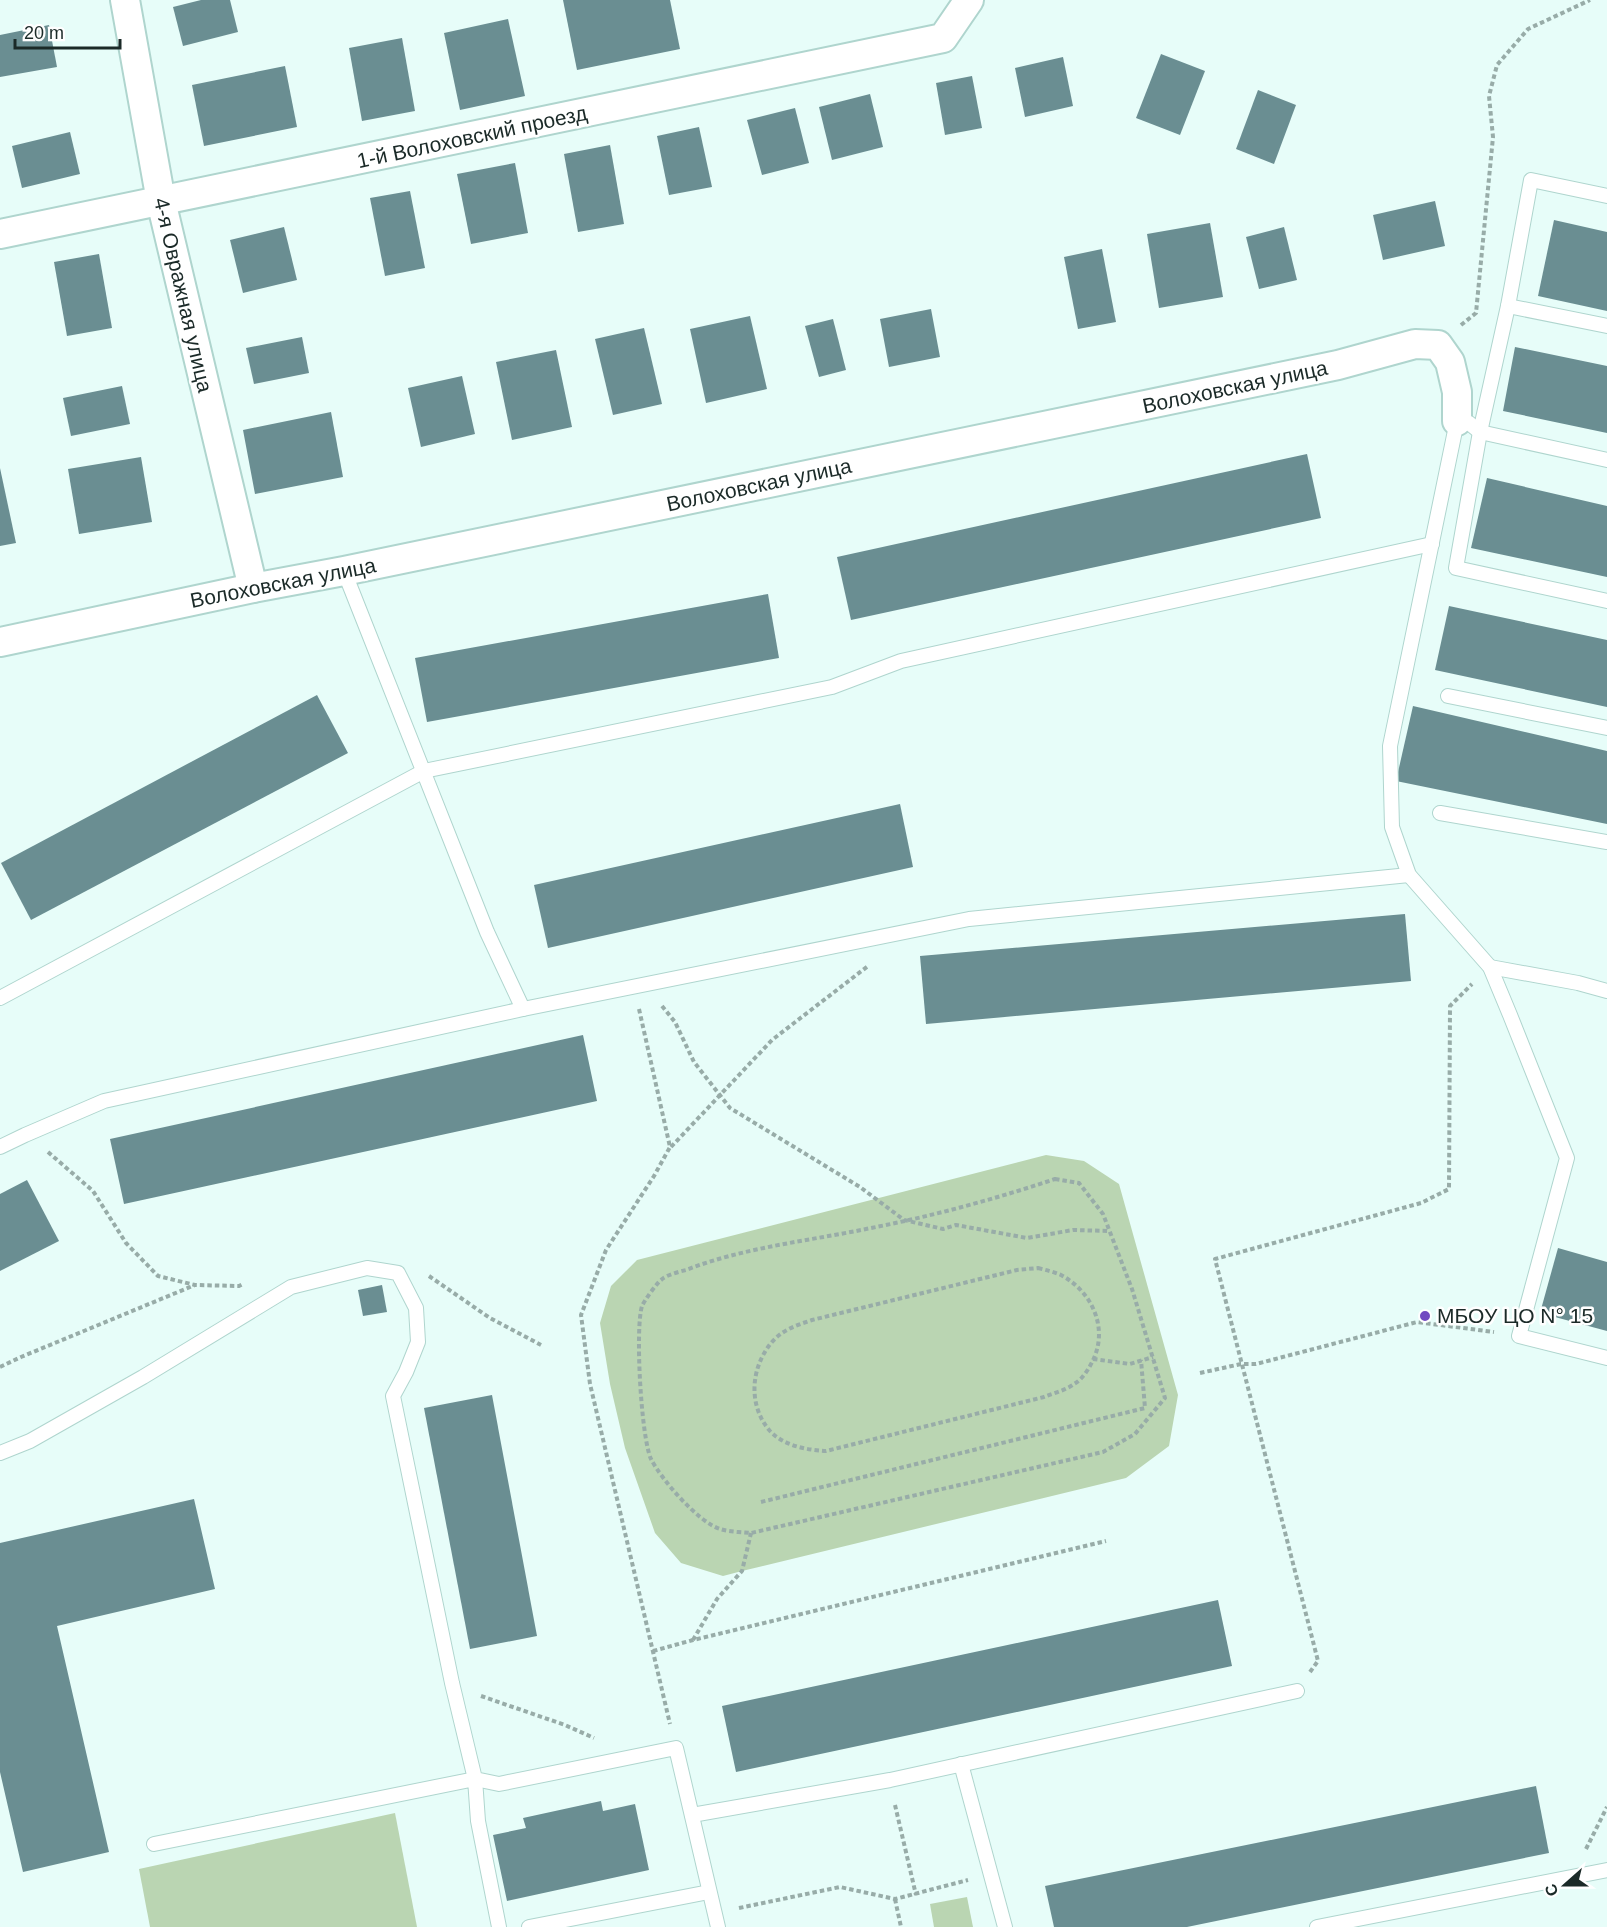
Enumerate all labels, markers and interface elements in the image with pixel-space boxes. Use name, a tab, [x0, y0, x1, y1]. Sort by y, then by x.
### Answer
scale bar	[15, 12, 120, 50]
text: 20 m	[24, 23, 64, 43]
street label: 1-й Волоховский проезд	[355, 101, 589, 172]
street label: 4-я Овражная улица	[150, 195, 217, 395]
street label: Волоховская улица	[1140, 356, 1330, 417]
street label: Волоховская улица	[664, 454, 854, 515]
street label: Волоховская улица	[188, 553, 378, 612]
place label: МБОУ ЦО N° 15	[1437, 1304, 1593, 1327]
marker: МБОУ ЦО N° 15	[1418, 1309, 1432, 1323]
north arrow	[1535, 1855, 1595, 1915]
text: С	[1541, 1881, 1561, 1899]

